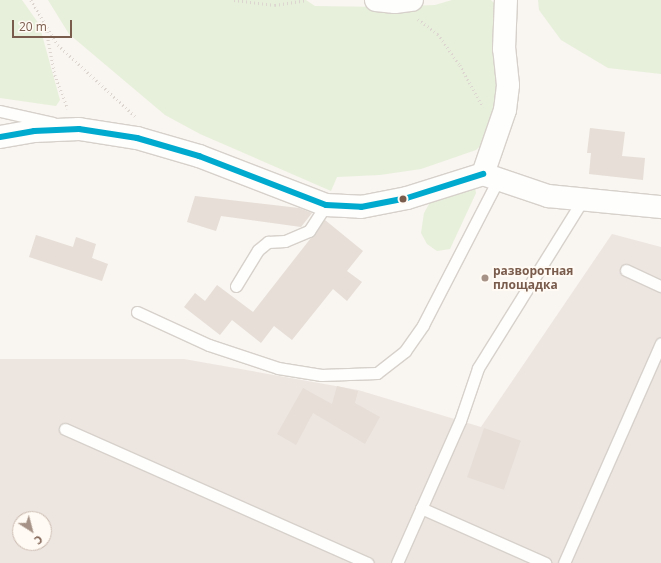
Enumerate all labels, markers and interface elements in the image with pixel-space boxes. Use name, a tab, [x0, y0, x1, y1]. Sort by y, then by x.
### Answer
scale bar	[14, 12, 74, 38]
text: 20 m	[19, 18, 47, 35]
unlabelled marker	[398, 194, 408, 204]
place label: разворотная площадка	[493, 264, 573, 292]
marker: разворотная площадка	[480, 273, 490, 283]
north arrow	[12, 511, 52, 551]
text: С	[32, 532, 46, 548]

